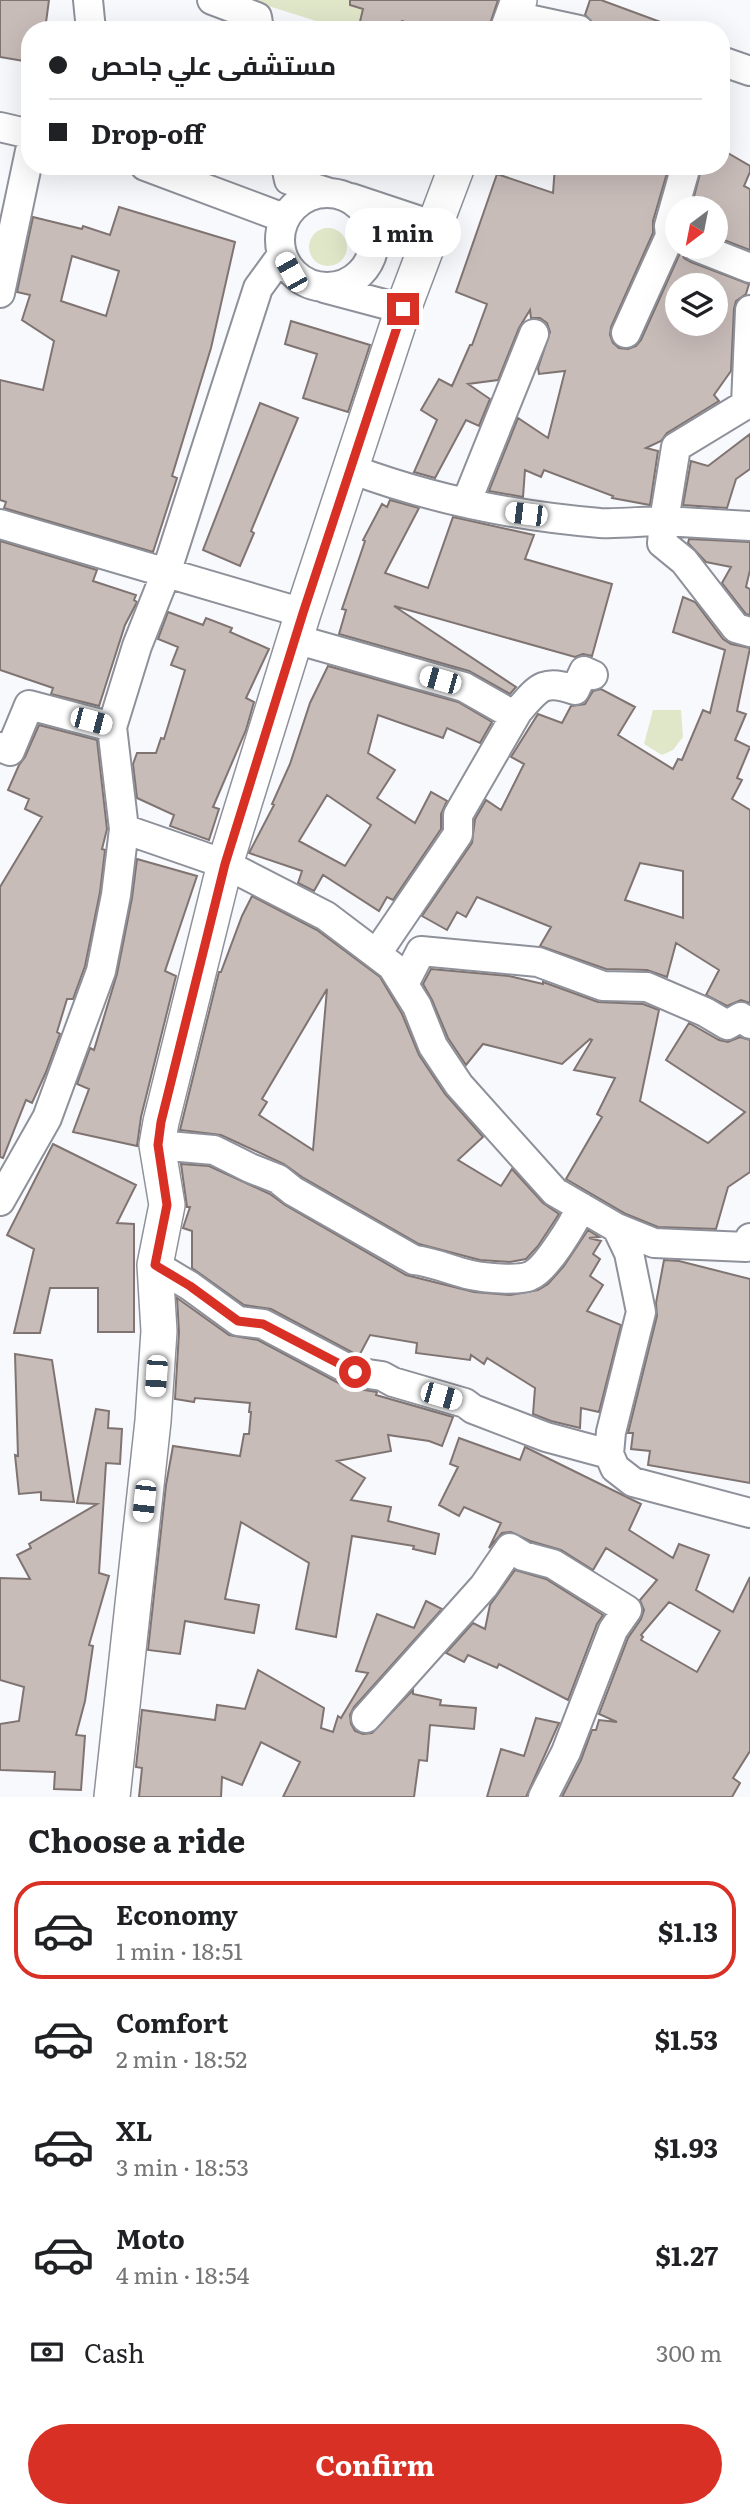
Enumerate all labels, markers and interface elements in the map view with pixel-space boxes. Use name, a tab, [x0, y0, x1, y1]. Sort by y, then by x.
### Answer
text: مستشفى علي جاحص	[91, 44, 336, 83]
text: Drop-off	[91, 113, 204, 152]
north arrow	[665, 196, 728, 259]
map controls	[665, 196, 728, 336]
callout: 1 min	[345, 208, 461, 256]
text: 1 min	[372, 215, 434, 249]
car	[272, 249, 311, 295]
button: layers	[665, 273, 728, 336]
route end	[387, 293, 419, 325]
car	[504, 501, 549, 527]
car	[417, 664, 464, 696]
car	[68, 705, 115, 737]
car	[145, 1354, 168, 1398]
route start	[339, 1356, 371, 1388]
car	[418, 1380, 465, 1412]
car	[132, 1479, 157, 1523]
text: Choose a ride	[28, 1815, 245, 1863]
text: Economy	[116, 1894, 238, 1933]
icon: car	[32, 1899, 95, 1962]
text: $1.13	[658, 1911, 718, 1950]
text: 1 min · 18:51	[116, 1933, 243, 1967]
text: Comfort	[116, 2002, 228, 2041]
icon: car	[32, 2007, 95, 2070]
text: $1.53	[655, 2019, 718, 2058]
text: 2 min · 18:52	[116, 2041, 247, 2075]
text: XL	[116, 2110, 153, 2149]
icon: car	[32, 2115, 95, 2178]
text: $1.93	[654, 2127, 718, 2166]
text: 3 min · 18:53	[116, 2149, 249, 2183]
text: Moto	[116, 2218, 185, 2257]
icon: car	[32, 2223, 95, 2286]
text: $1.27	[655, 2235, 718, 2274]
text: 4 min · 18:54	[116, 2257, 249, 2291]
text: Cash	[84, 2332, 145, 2371]
icon: cash	[28, 2333, 66, 2371]
text: 300 m	[656, 2335, 722, 2369]
button: Confirm	[28, 2424, 722, 2504]

